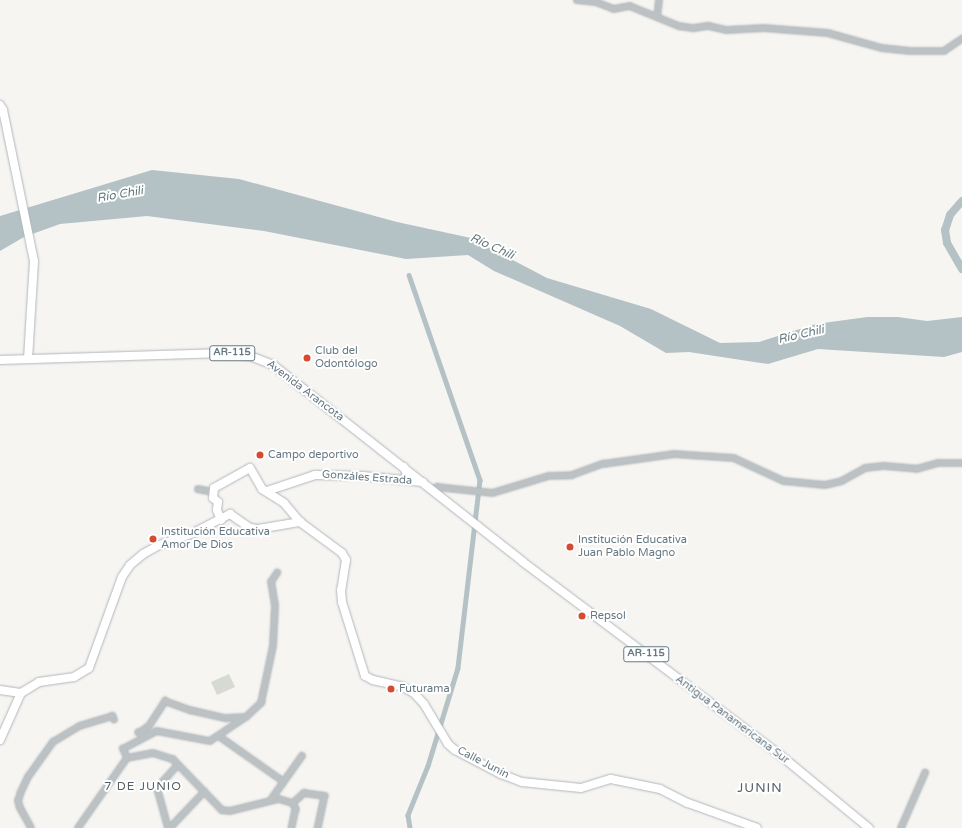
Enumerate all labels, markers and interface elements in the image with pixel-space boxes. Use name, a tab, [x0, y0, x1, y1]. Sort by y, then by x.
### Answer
water label: Río Chili	[96, 184, 144, 206]
water label: Río Chili	[468, 231, 516, 263]
water label: Río Chili	[777, 323, 825, 347]
road number: AR-115	[209, 345, 255, 361]
place label: Club del Odontólogo	[315, 345, 378, 371]
marker: Club del Odontólogo	[302, 353, 312, 363]
street label: Avenida Arancota	[264, 358, 346, 424]
place label: Campo deportivo	[268, 448, 359, 462]
marker: Campo deportivo	[255, 450, 265, 460]
street label: Gonzáles Estrada	[321, 468, 413, 488]
place label: Institución Educativa Amor De Dios	[161, 526, 270, 552]
marker: Institución Educativa Amor De Dios	[148, 534, 158, 544]
place label: Institución Educativa Juan Pablo Magno	[578, 534, 687, 560]
marker: Institución Educativa Juan Pablo Magno	[565, 542, 575, 552]
place label: Repsol	[590, 609, 626, 623]
marker: Repsol	[577, 611, 587, 621]
road number: AR-115	[623, 646, 669, 662]
street label: Antigua Panamericana Sur	[672, 673, 792, 767]
place label: Futurama	[399, 682, 450, 696]
marker: Futurama	[386, 684, 396, 694]
street label: Calle Junín	[455, 744, 511, 782]
district label: 7 DE JUNIO	[104, 780, 182, 794]
district label: JUNIN	[737, 780, 783, 796]

